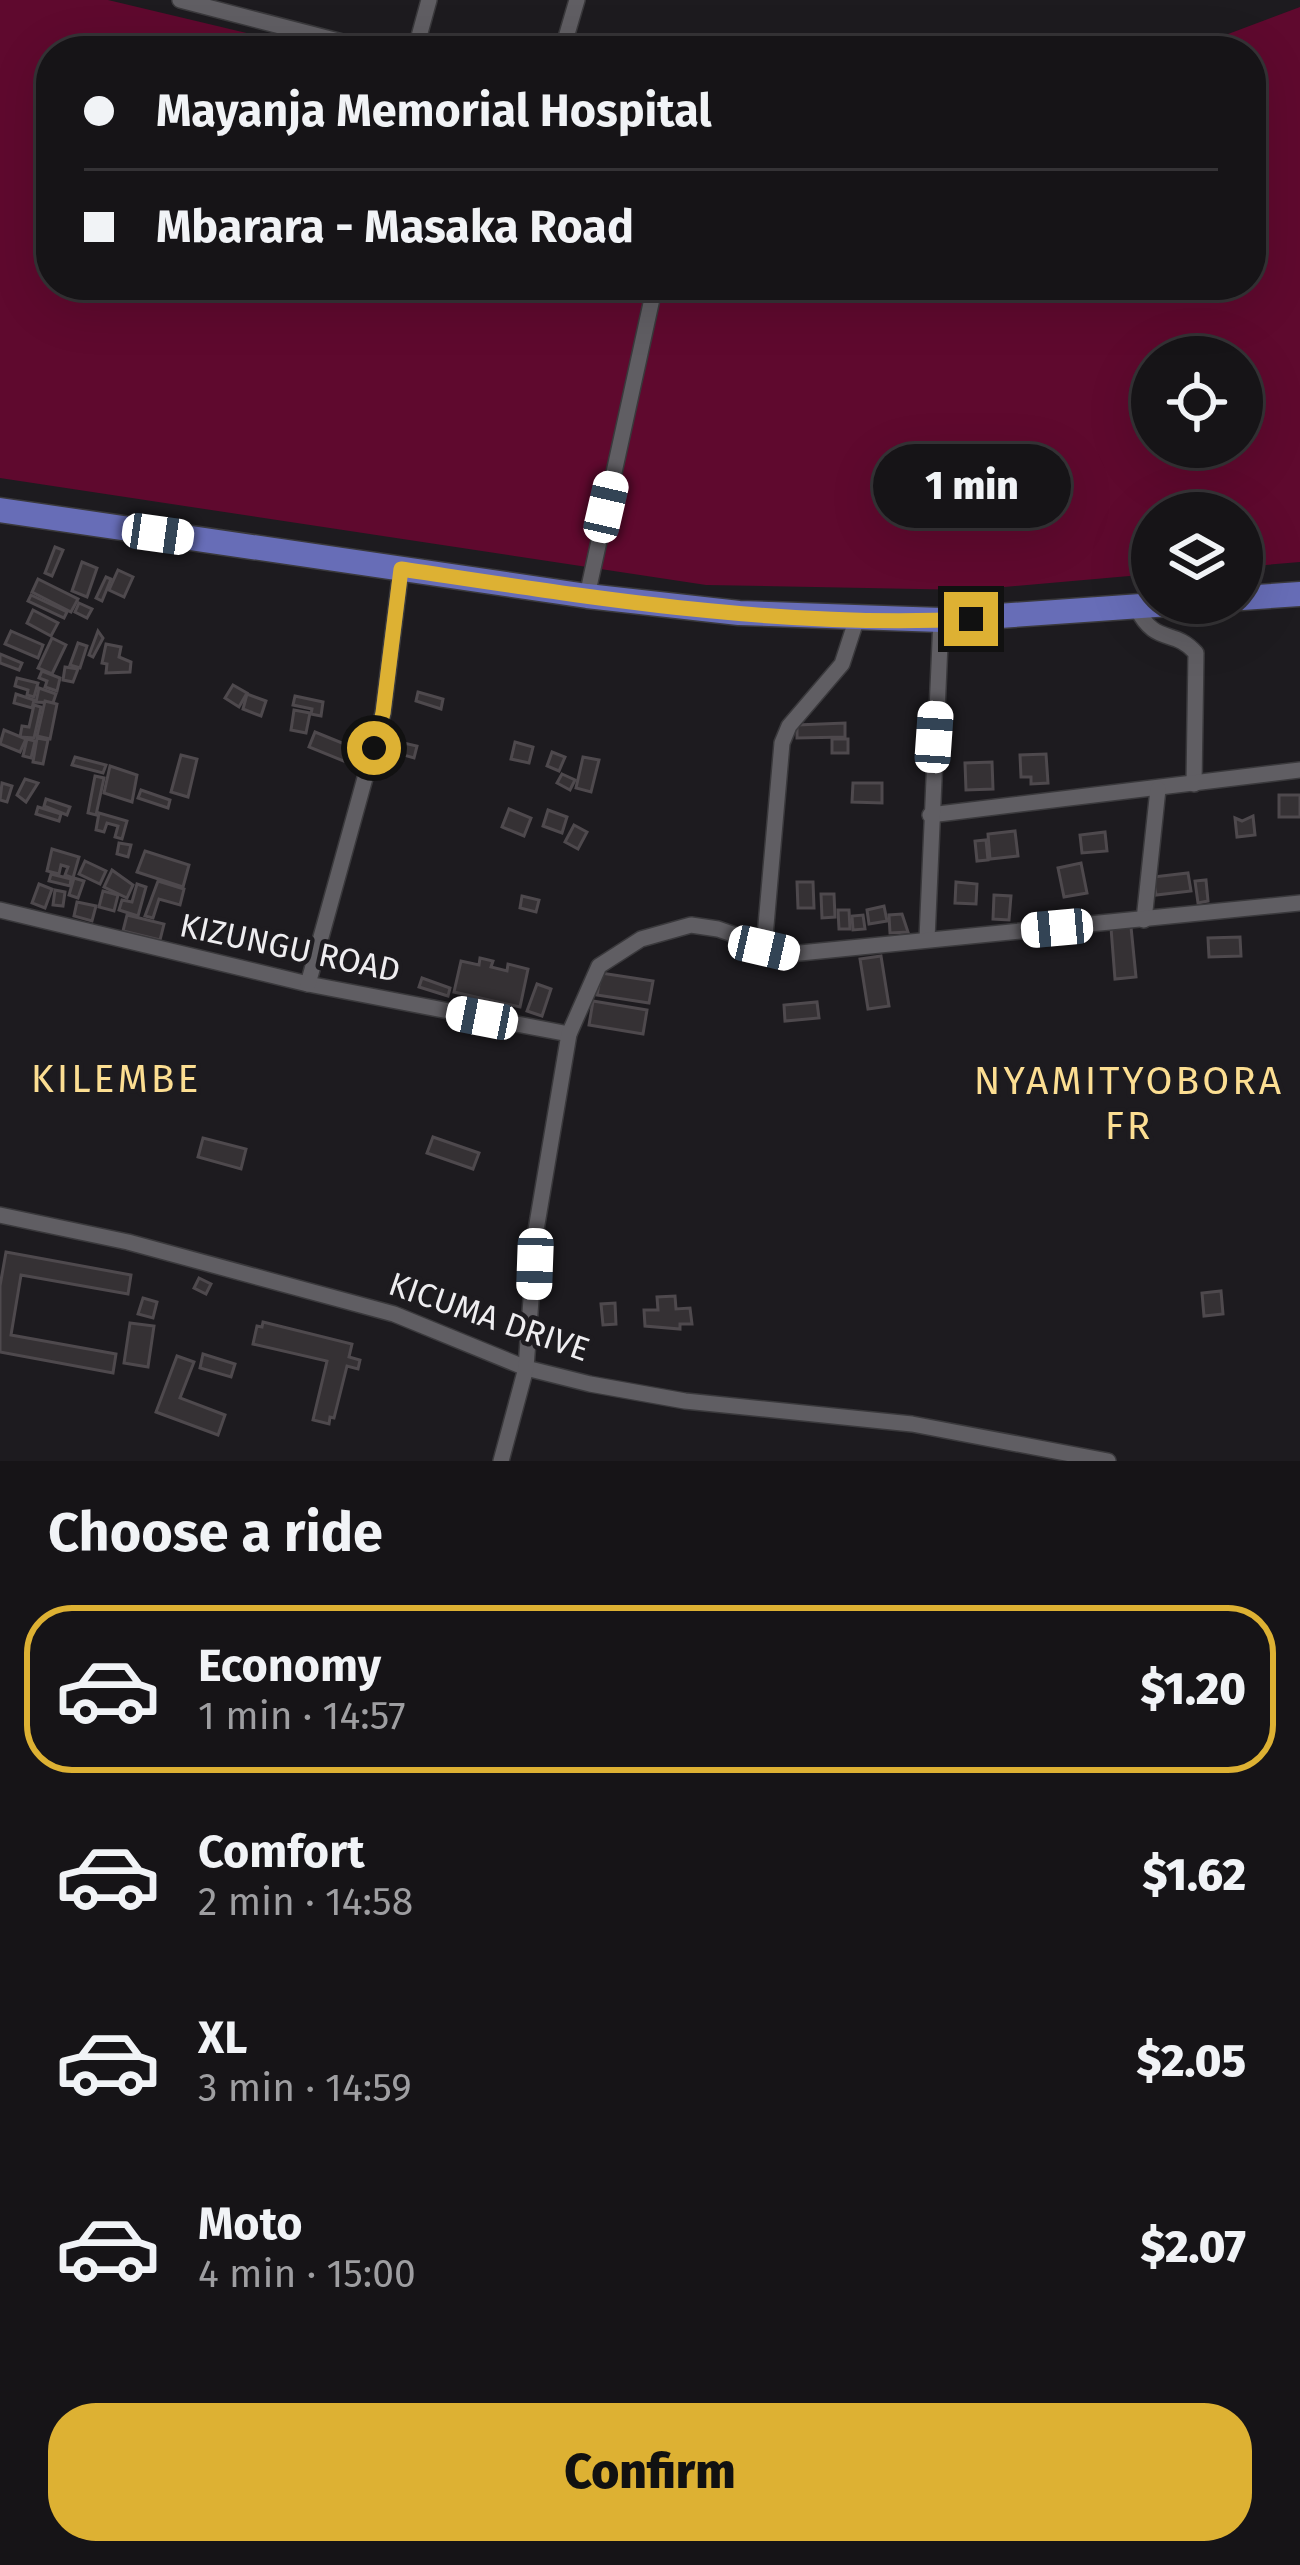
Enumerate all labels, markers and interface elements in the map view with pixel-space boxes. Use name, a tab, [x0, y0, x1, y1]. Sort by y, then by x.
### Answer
text: Mayanja Memorial Hospital	[156, 84, 712, 138]
text: Mbarara - Masaka Road	[156, 200, 634, 254]
map controls	[1131, 336, 1263, 624]
button: locate	[1131, 336, 1263, 468]
callout: 1 min	[872, 445, 1070, 529]
text: 1 min	[925, 463, 1019, 509]
car	[580, 468, 632, 546]
button: layers	[1131, 492, 1263, 624]
car	[120, 511, 196, 557]
route end	[944, 592, 998, 646]
car	[914, 700, 954, 774]
route start	[347, 721, 401, 775]
street label: KIZUNGU ROAD	[176, 905, 404, 991]
car	[1020, 907, 1094, 949]
car	[725, 922, 803, 974]
car	[443, 993, 521, 1043]
district label: KILEMBE	[31, 1056, 201, 1102]
district label: NYAMITYOBORA FR	[974, 1058, 1284, 1149]
car	[516, 1227, 554, 1301]
street label: KICUMA DRIVE	[383, 1264, 595, 1370]
text: Choose a ride	[48, 1501, 383, 1565]
icon: car	[54, 1635, 162, 1743]
text: Economy	[198, 1639, 381, 1693]
text: $1.20	[1140, 1662, 1246, 1716]
text: 1 min · 14:57	[198, 1693, 406, 1739]
icon: car	[54, 1821, 162, 1929]
text: Comfort	[198, 1825, 365, 1879]
text: $1.62	[1142, 1848, 1246, 1902]
text: 2 min · 14:58	[198, 1879, 413, 1925]
icon: car	[54, 2007, 162, 2115]
text: XL	[198, 2011, 247, 2065]
text: $2.05	[1136, 2034, 1246, 2088]
text: 3 min · 14:59	[198, 2065, 412, 2111]
icon: car	[54, 2193, 162, 2301]
text: Moto	[198, 2197, 303, 2251]
text: $2.07	[1141, 2220, 1246, 2274]
text: 4 min · 15:00	[198, 2251, 416, 2297]
button: Confirm	[48, 2403, 1252, 2541]

